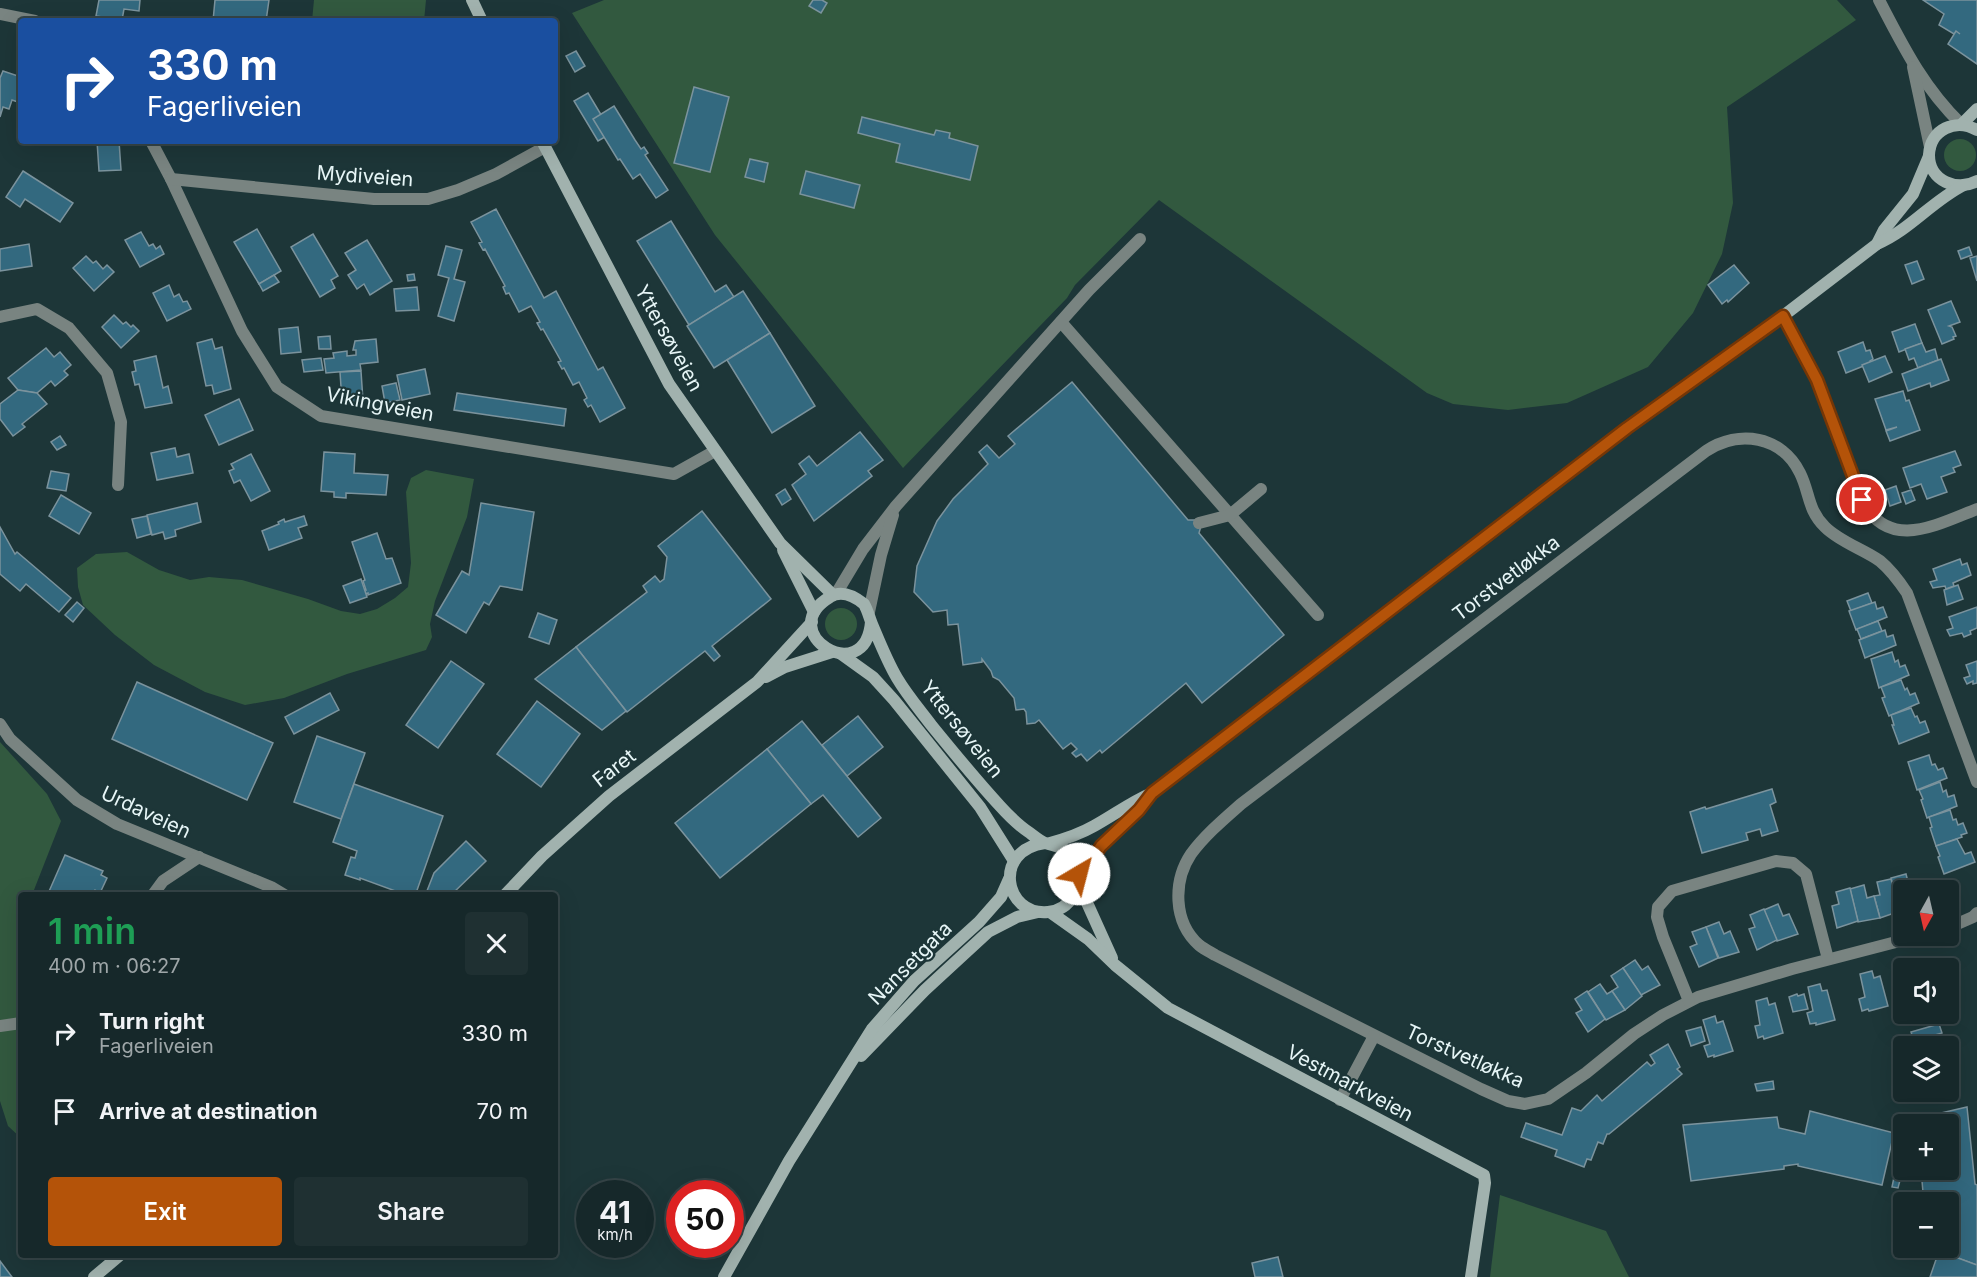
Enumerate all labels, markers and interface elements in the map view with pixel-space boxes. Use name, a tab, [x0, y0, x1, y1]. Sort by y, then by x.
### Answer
text: 330 m	[147, 39, 278, 90]
icon: right	[48, 42, 126, 120]
text: Fagerliveien	[147, 90, 302, 123]
street label: Mydiveien	[316, 161, 414, 191]
street label: Yttersøveien	[630, 281, 708, 395]
street label: Vikingveien	[324, 382, 436, 426]
pin	[1836, 474, 1887, 525]
icon: arrive	[1845, 483, 1878, 516]
street label: Torstvetløkka	[1448, 530, 1564, 626]
street label: Yttersøveien	[915, 676, 1009, 782]
street label: Faret	[588, 744, 641, 792]
street label: Urdaveien	[97, 781, 195, 843]
position arrow	[1047, 842, 1111, 906]
north arrow	[1893, 880, 1959, 946]
map controls	[1893, 880, 1959, 1258]
text: 1 min	[48, 909, 136, 953]
button: close	[465, 912, 528, 975]
street label: Nansetgata	[863, 916, 957, 1010]
text: 400 m · 06:27	[48, 954, 181, 978]
button: sound	[1893, 958, 1959, 1024]
text: Turn right	[99, 1008, 205, 1034]
icon: right	[48, 1017, 81, 1050]
street label: Torstvetløkka	[1402, 1019, 1528, 1093]
text: 330 m	[461, 1020, 528, 1046]
text: Fagerliveien	[99, 1034, 214, 1058]
button: layers	[1893, 1036, 1959, 1102]
street label: Vestmarkveien	[1283, 1040, 1417, 1126]
icon: arrive	[48, 1095, 81, 1128]
text: Arrive at destination	[99, 1098, 318, 1124]
text: 70 m	[477, 1098, 528, 1124]
button: +	[1893, 1114, 1959, 1180]
button: Exit	[48, 1177, 282, 1246]
button: Share	[294, 1177, 528, 1246]
speed limit sign: 50	[666, 1180, 744, 1258]
button: −	[1893, 1192, 1959, 1258]
text: 41	[599, 1194, 631, 1230]
text: km/h	[597, 1225, 633, 1244]

